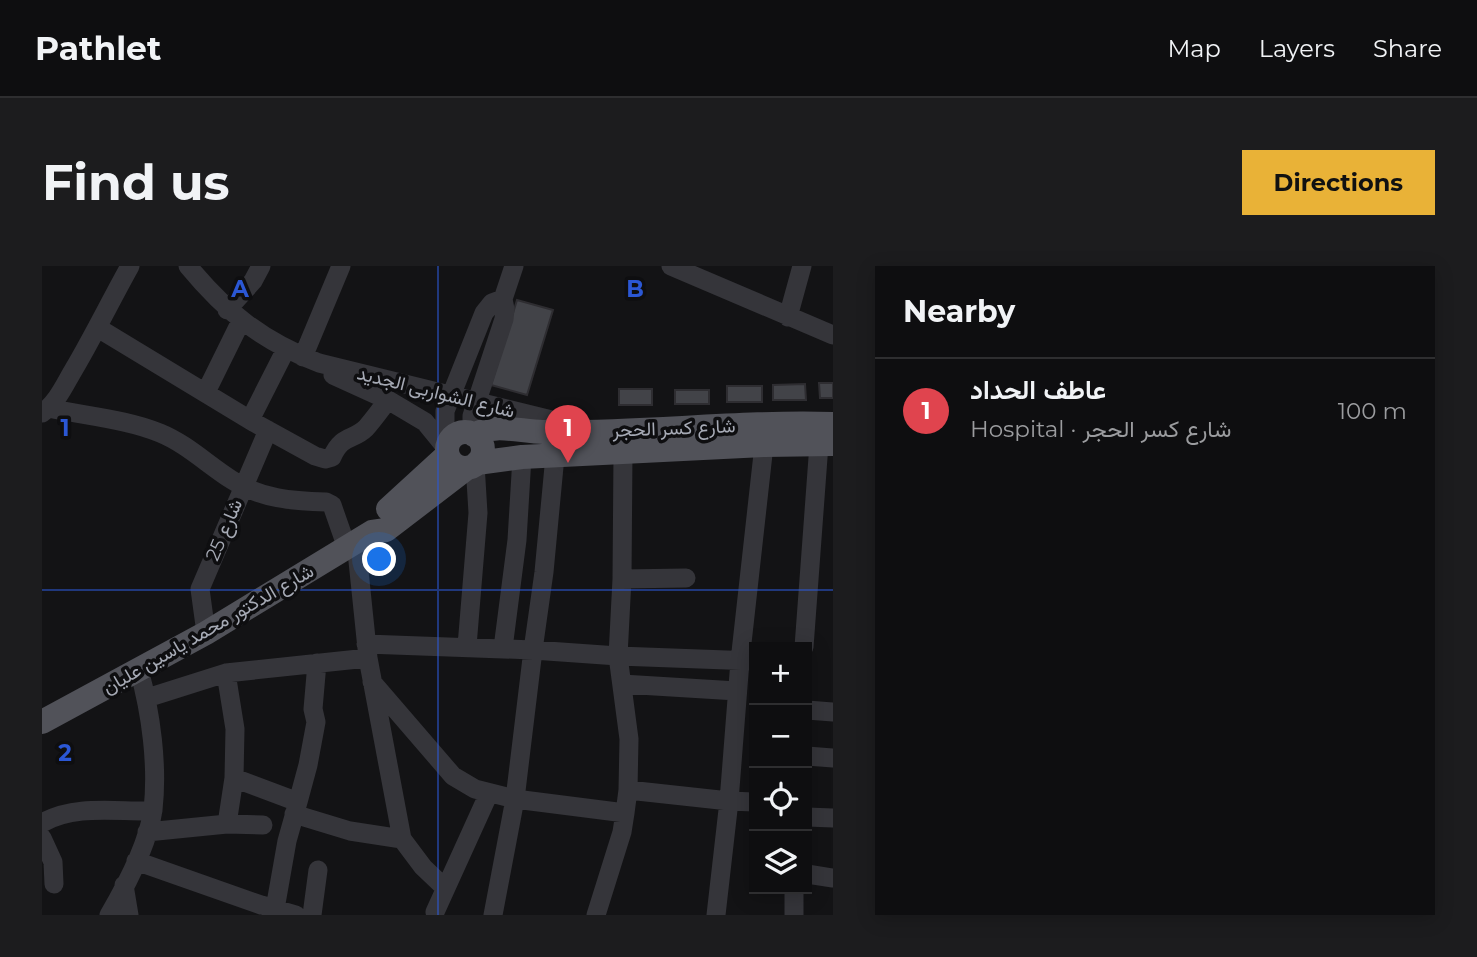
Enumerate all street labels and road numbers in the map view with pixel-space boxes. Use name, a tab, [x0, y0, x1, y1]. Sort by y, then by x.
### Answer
street label: شارع الشواربى الجديد	[355, 361, 517, 424]
street label: شارع كسر الحجر	[611, 414, 736, 443]
street label: شارع 25	[201, 496, 248, 565]
street label: شارع الدكتور محمد ياسين عليان	[98, 559, 318, 700]

